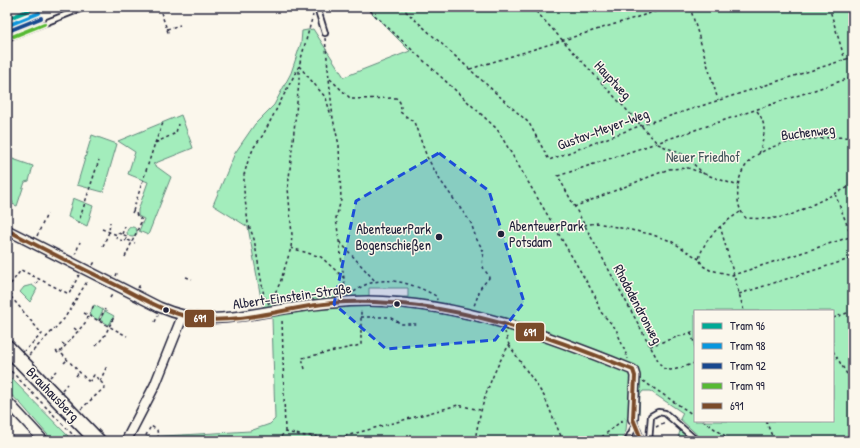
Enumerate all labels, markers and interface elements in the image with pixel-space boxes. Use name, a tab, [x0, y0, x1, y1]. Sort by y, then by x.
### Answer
street label: Hauptweg	[590, 56, 636, 104]
street label: Gustav-Meyer-Weg	[554, 103, 652, 155]
street label: Buchenweg	[780, 119, 836, 145]
park label: Neuer Friedhof	[666, 147, 740, 166]
place label: AbenteuerPark Potsdam	[509, 216, 584, 251]
place label: AbenteuerPark Bogenschießen	[355, 219, 431, 255]
marker: AbenteuerPark Potsdam	[496, 229, 506, 239]
marker: AbenteuerPark Bogenschießen	[434, 232, 444, 242]
street label: Rhododendronweg	[609, 261, 667, 347]
street label: Albert-Einstein-Straße	[231, 278, 353, 314]
unlabelled marker	[392, 299, 402, 309]
unlabelled marker	[161, 305, 171, 315]
line badge: 691	[184, 309, 215, 328]
legend	[694, 310, 834, 422]
text: 691	[194, 311, 206, 325]
text: Tram 96	[730, 317, 765, 334]
line badge: 691	[515, 322, 545, 342]
text: 691	[524, 325, 536, 339]
text: Tram 98	[730, 337, 765, 354]
text: Tram 92	[730, 357, 766, 374]
street label: Brauhausberg	[22, 362, 84, 426]
text: Tram 99	[730, 377, 765, 394]
text: 691	[730, 397, 744, 414]

